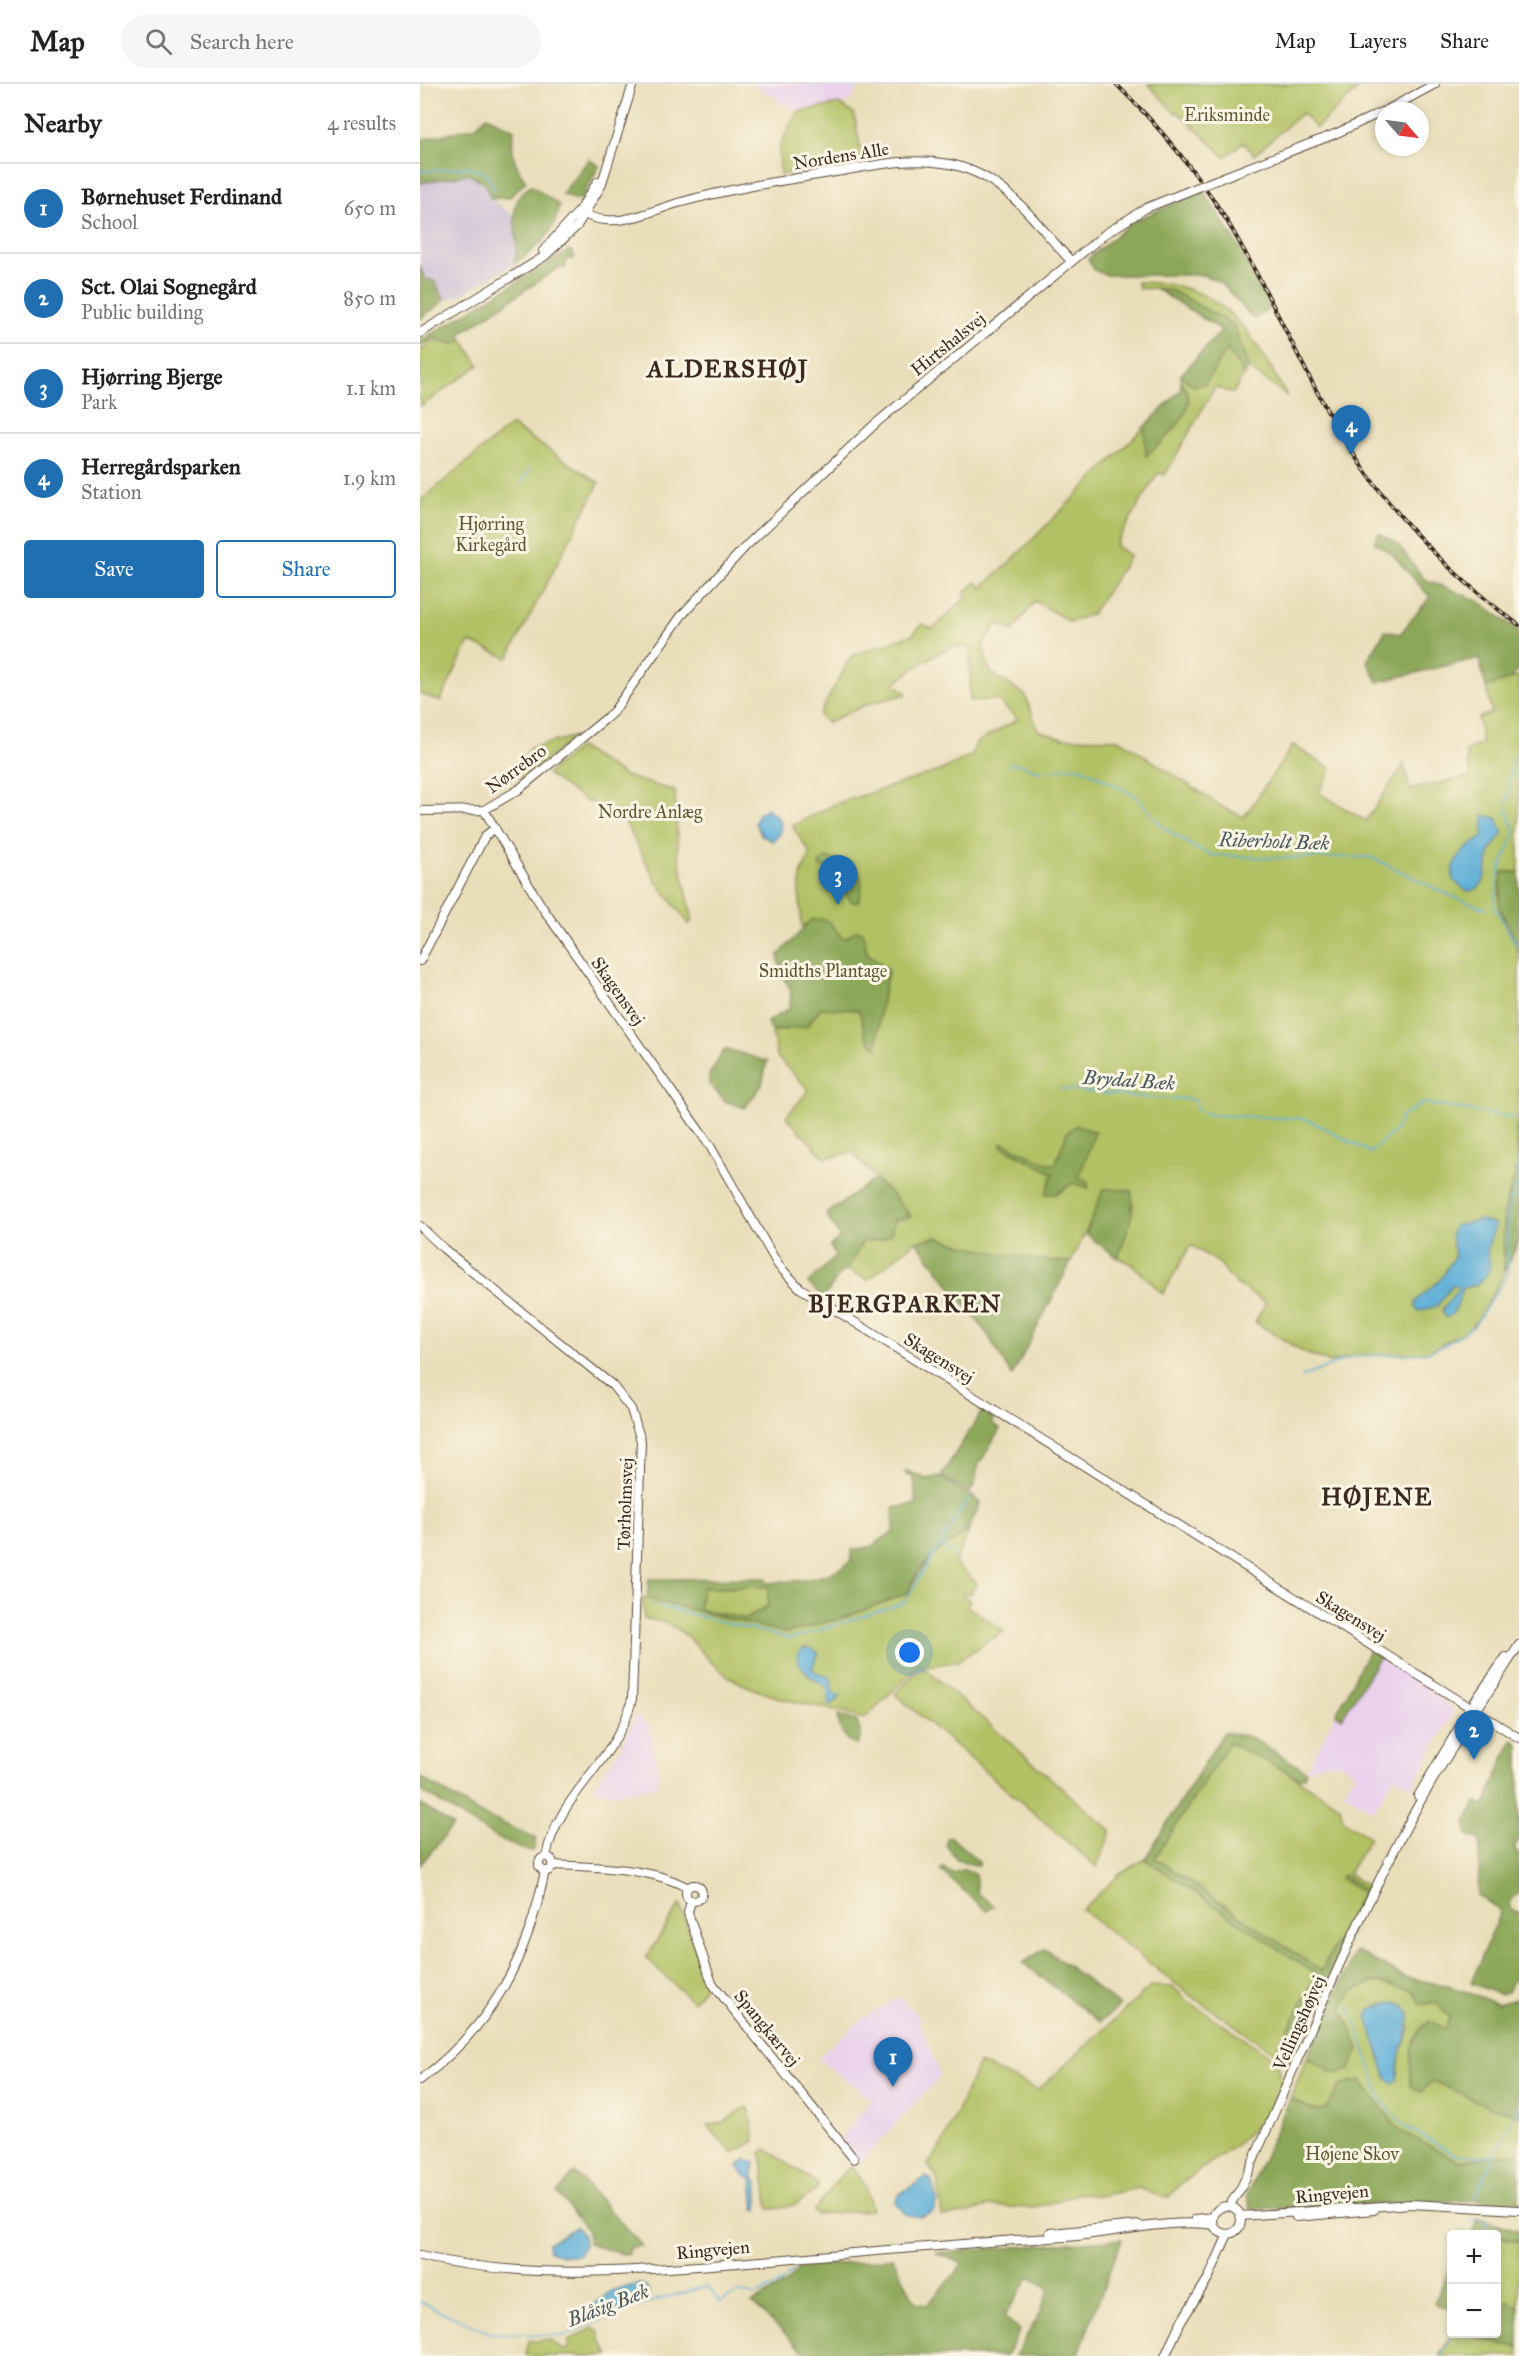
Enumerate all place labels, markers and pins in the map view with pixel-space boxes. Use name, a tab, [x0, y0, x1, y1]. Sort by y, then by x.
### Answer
pin: 4	[1332, 406, 1370, 455]
pin: 3	[818, 856, 858, 905]
pin: 2	[1454, 1710, 1494, 1760]
pin: 1	[874, 2038, 912, 2087]

